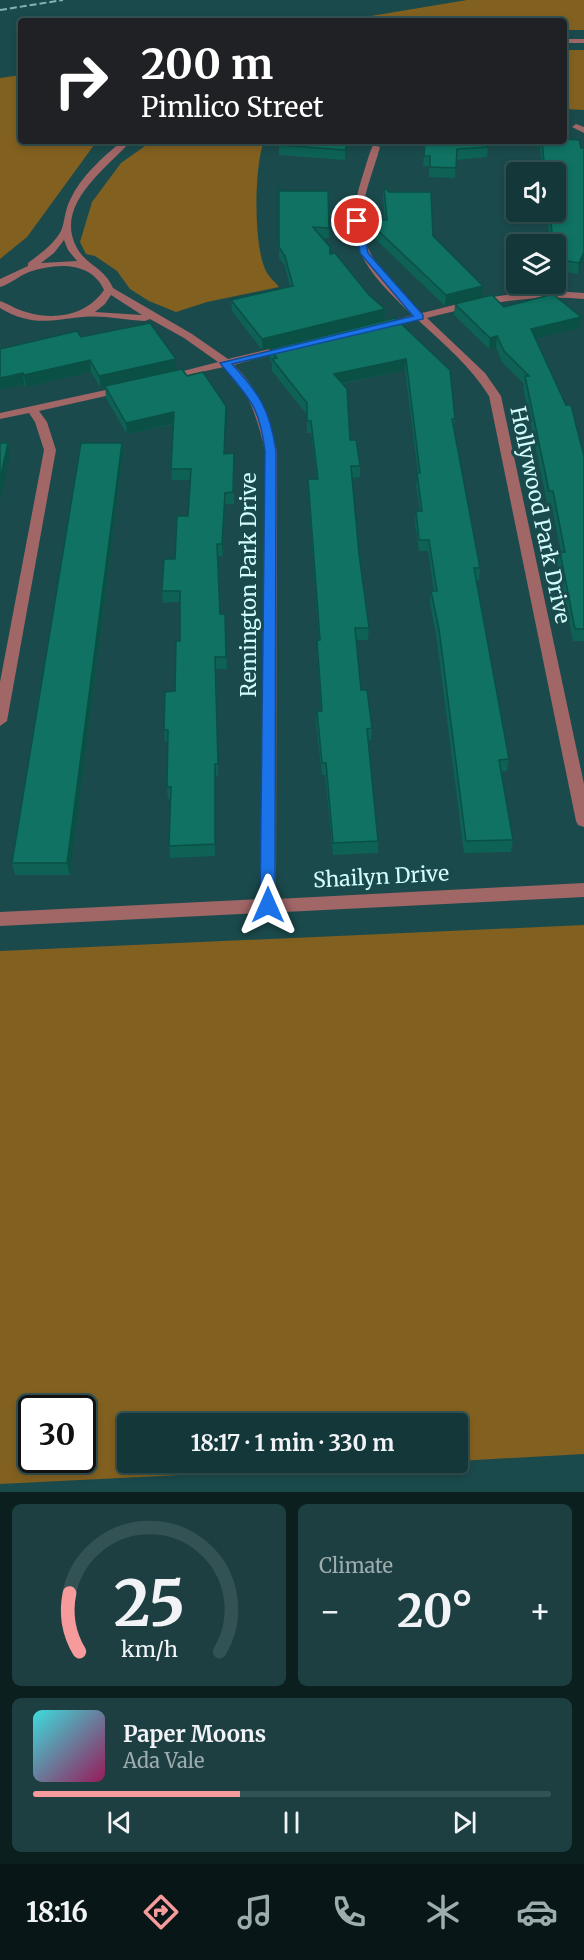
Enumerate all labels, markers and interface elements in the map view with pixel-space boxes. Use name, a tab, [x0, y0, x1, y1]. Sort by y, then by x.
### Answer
text: 200 m	[141, 38, 273, 90]
icon: right	[42, 42, 120, 120]
text: Pimlico Street	[141, 90, 324, 124]
map controls	[506, 162, 566, 294]
button: sound	[506, 162, 566, 222]
pin	[331, 195, 382, 246]
icon: arrive	[340, 204, 373, 237]
button: layers	[506, 234, 566, 294]
street label: Hollywood Park Drive	[504, 404, 577, 626]
street label: Remington Park Drive	[235, 473, 262, 697]
street label: Shailyn Drive	[312, 859, 450, 894]
position arrow	[236, 873, 300, 937]
speed limit sign: 30	[18, 1395, 96, 1473]
text: 18:17 · 1 min · 330 m	[191, 1429, 394, 1457]
text: Climate	[319, 1553, 393, 1578]
text: 25	[113, 1565, 185, 1643]
text: 20°	[397, 1583, 473, 1639]
text: −	[319, 1591, 341, 1632]
text: +	[529, 1591, 551, 1632]
text: km/h	[121, 1636, 177, 1663]
text: Paper Moons	[123, 1720, 266, 1748]
text: Ada Vale	[123, 1748, 204, 1773]
icon: previous	[103, 1806, 136, 1839]
icon: pause	[275, 1806, 308, 1839]
icon: next	[448, 1806, 481, 1839]
icon: directions	[140, 1891, 182, 1933]
icon: music	[234, 1891, 276, 1933]
icon: phone	[328, 1891, 370, 1933]
icon: climate	[422, 1891, 464, 1933]
icon: car	[516, 1891, 558, 1933]
text: 18:16	[26, 1895, 88, 1929]

